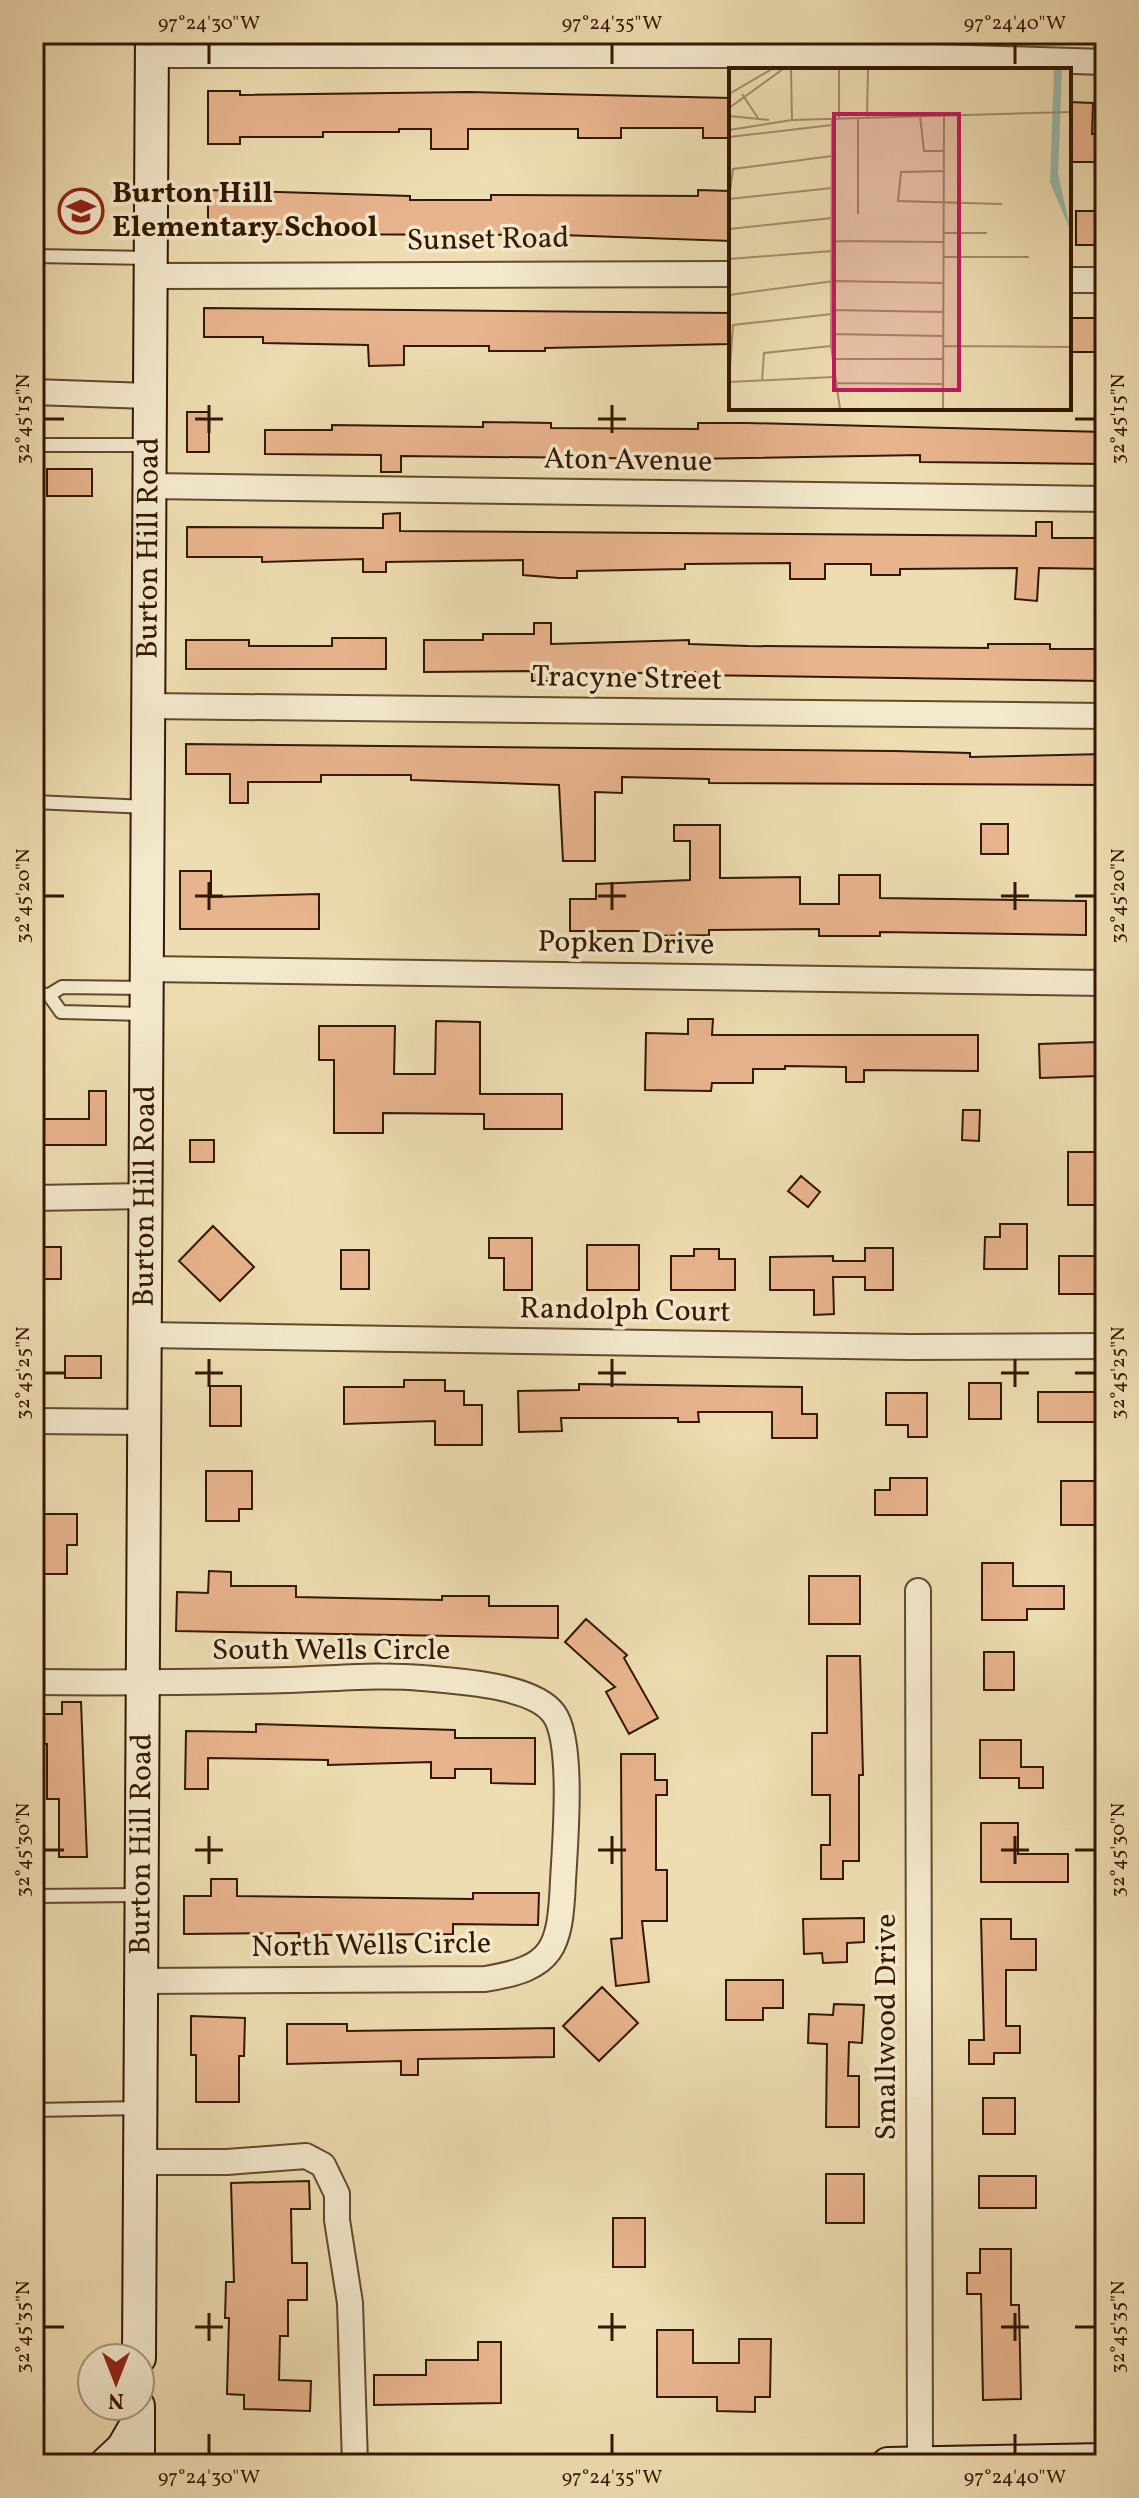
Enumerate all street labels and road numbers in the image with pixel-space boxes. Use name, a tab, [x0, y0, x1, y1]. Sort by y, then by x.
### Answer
street label: Sunset Road	[406, 218, 570, 262]
street label: Burton Hill Road	[128, 437, 171, 659]
street label: Aton Avenue	[543, 439, 713, 483]
street label: Tracyne Street	[532, 656, 722, 702]
street label: Popken Drive	[537, 921, 715, 967]
street label: Burton Hill Road	[124, 1085, 167, 1307]
street label: Randolph Court	[519, 1288, 731, 1334]
street label: South Wells Circle	[212, 1630, 450, 1672]
street label: Burton Hill Road	[120, 1733, 163, 1955]
street label: Smallwood Drive	[866, 1913, 908, 2141]
street label: North Wells Circle	[251, 1923, 491, 1969]

